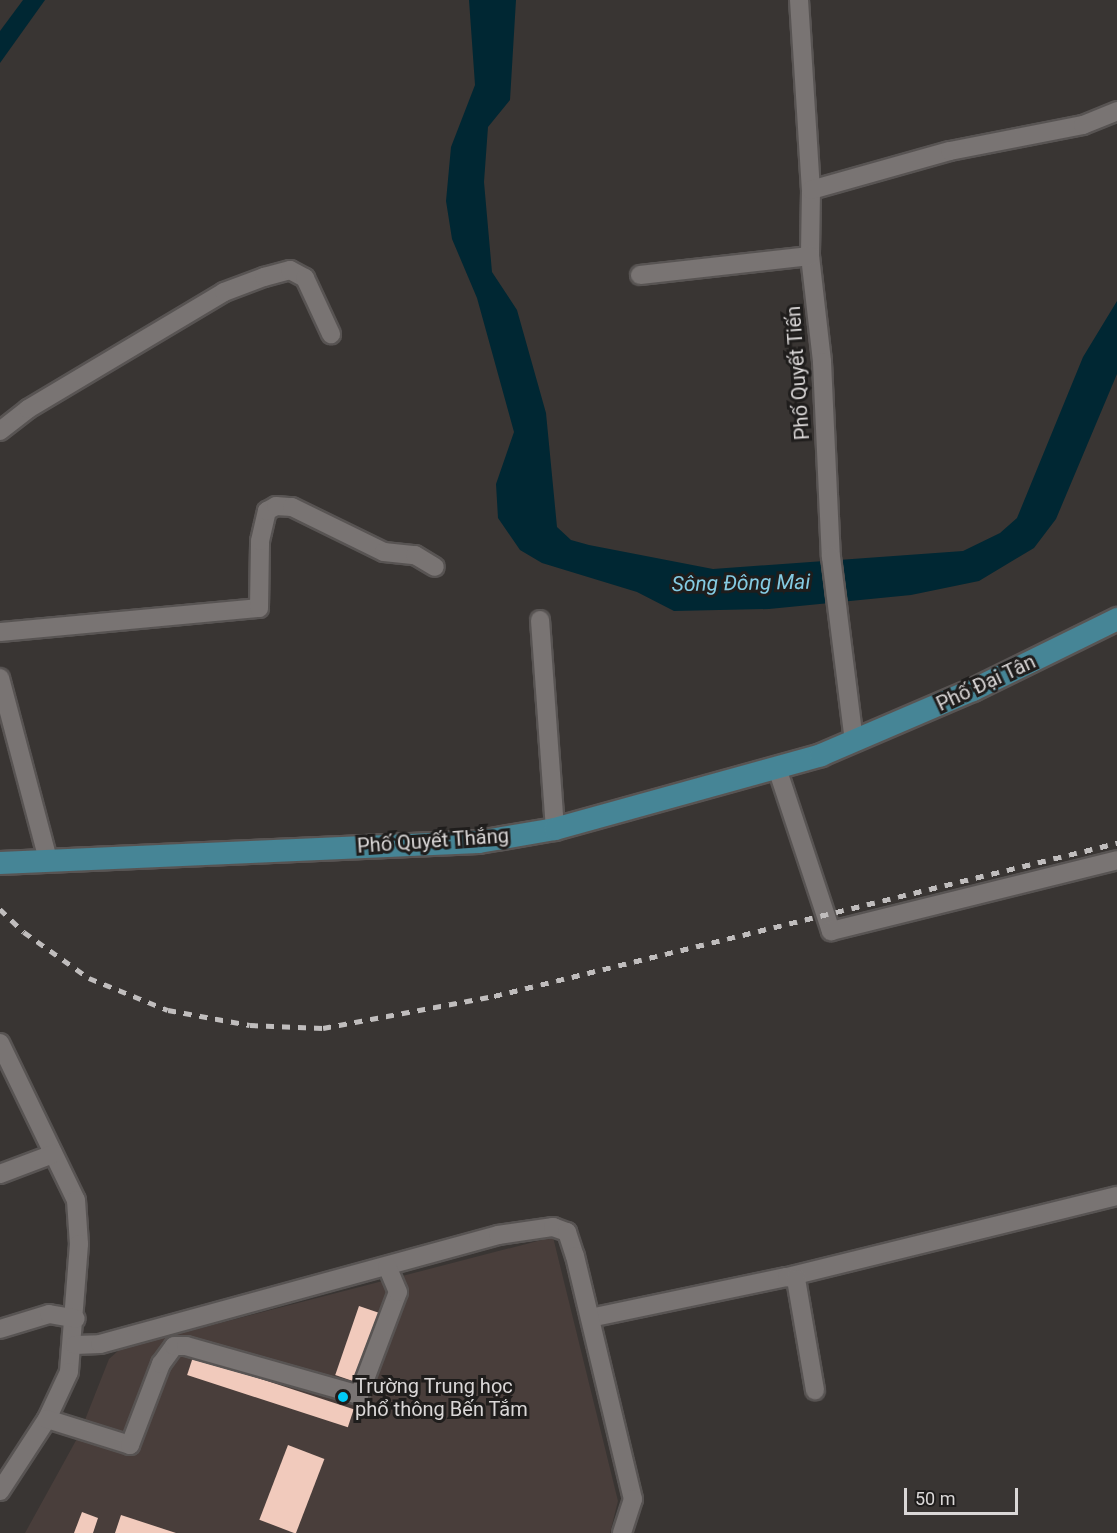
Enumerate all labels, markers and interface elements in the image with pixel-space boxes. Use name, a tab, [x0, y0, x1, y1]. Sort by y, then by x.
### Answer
street label: Phố Quyết Tiến	[781, 305, 815, 441]
water label: Sông Đông Mai	[672, 569, 810, 597]
street label: Phố Đại Tân	[932, 650, 1040, 716]
street label: Phố Quyết Thắng	[356, 824, 510, 858]
place label: Trường Trung học phổ thông Bến Tắm	[355, 1374, 528, 1421]
marker: Trường Trung học phổ thông Bến Tắm	[336, 1390, 350, 1404]
scale bar	[907, 1476, 1021, 1514]
text: 50 m	[915, 1488, 955, 1509]

